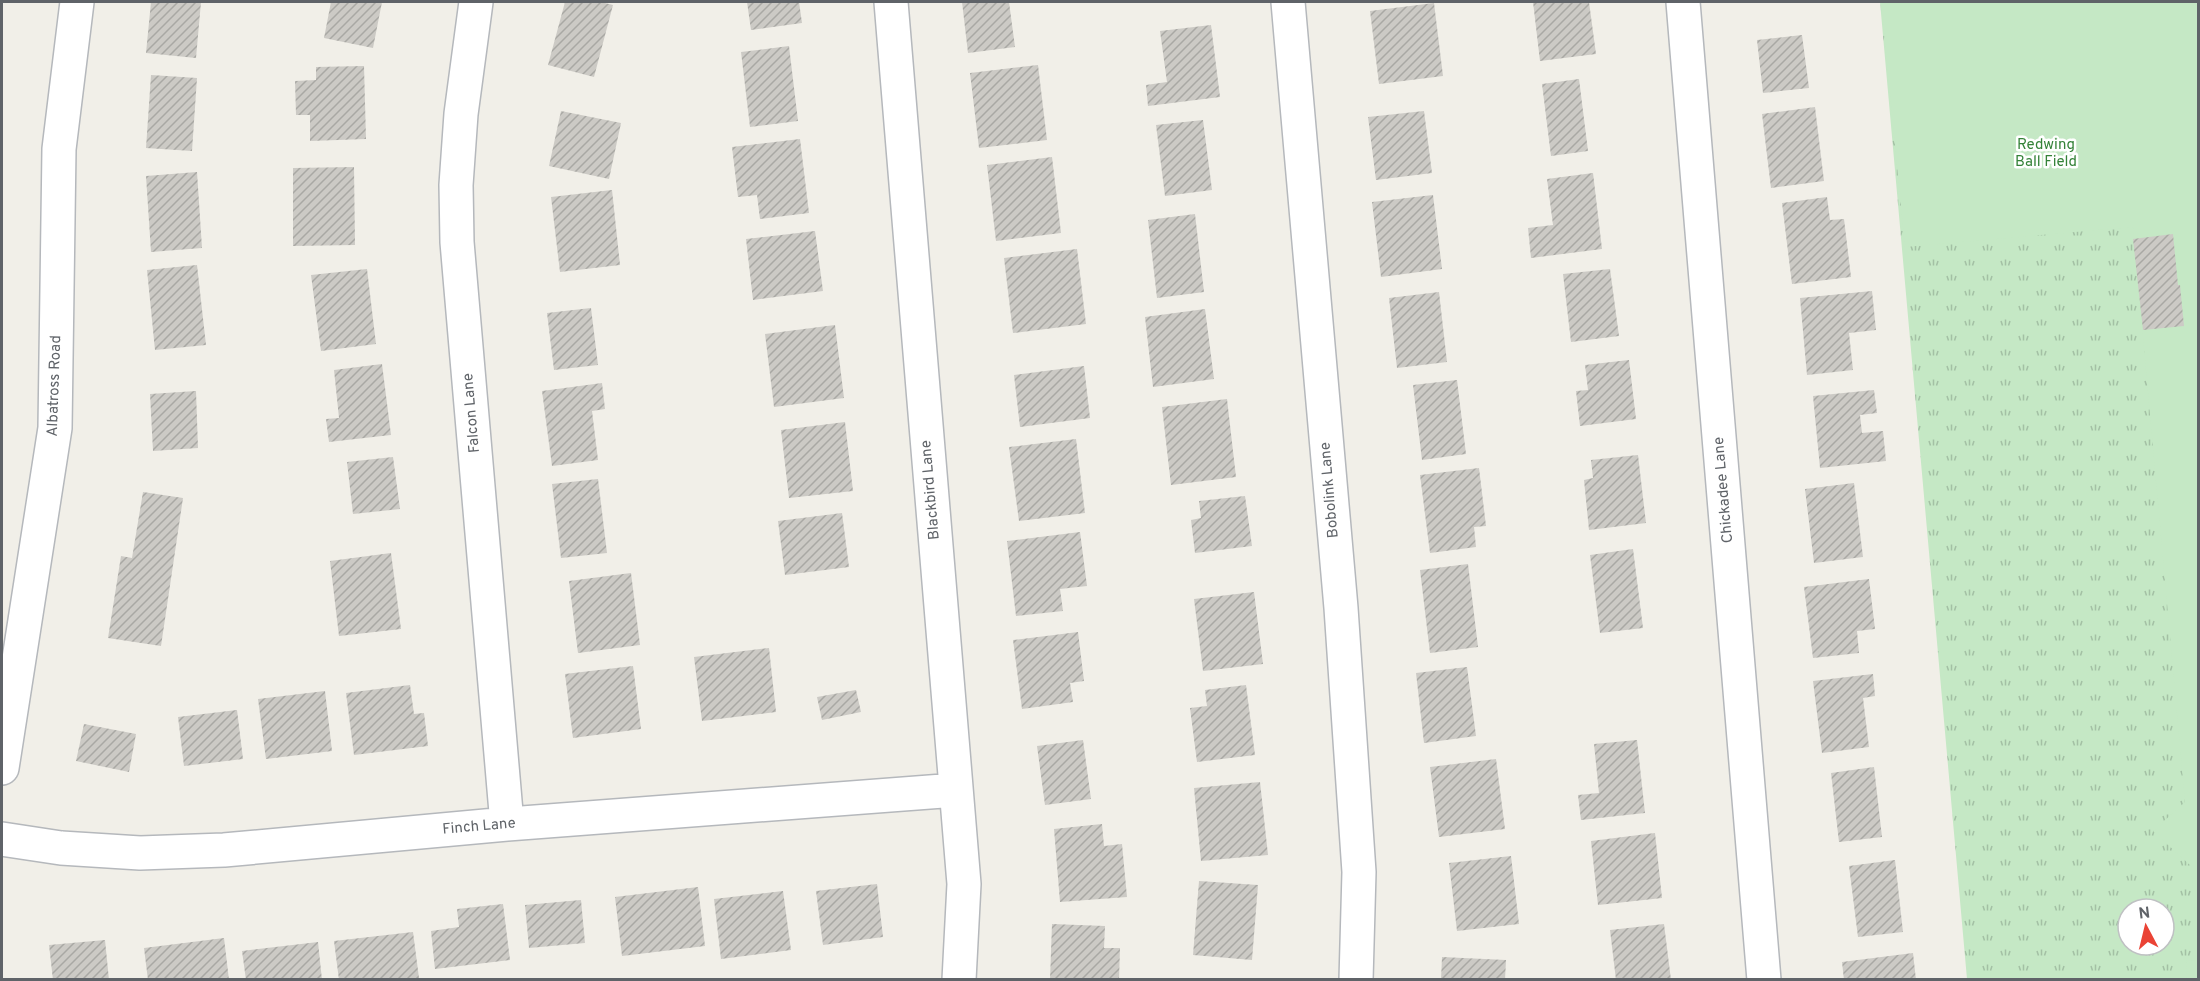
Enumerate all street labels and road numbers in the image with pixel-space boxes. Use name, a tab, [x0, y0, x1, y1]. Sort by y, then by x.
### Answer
street label: Albatross Road	[44, 335, 66, 437]
street label: Falcon Lane	[459, 372, 485, 454]
street label: Chickadee Lane	[1710, 436, 1738, 544]
street label: Blackbird Lane	[917, 439, 945, 541]
street label: Bobolink Lane	[1316, 441, 1344, 539]
street label: Finch Lane	[442, 814, 516, 840]

